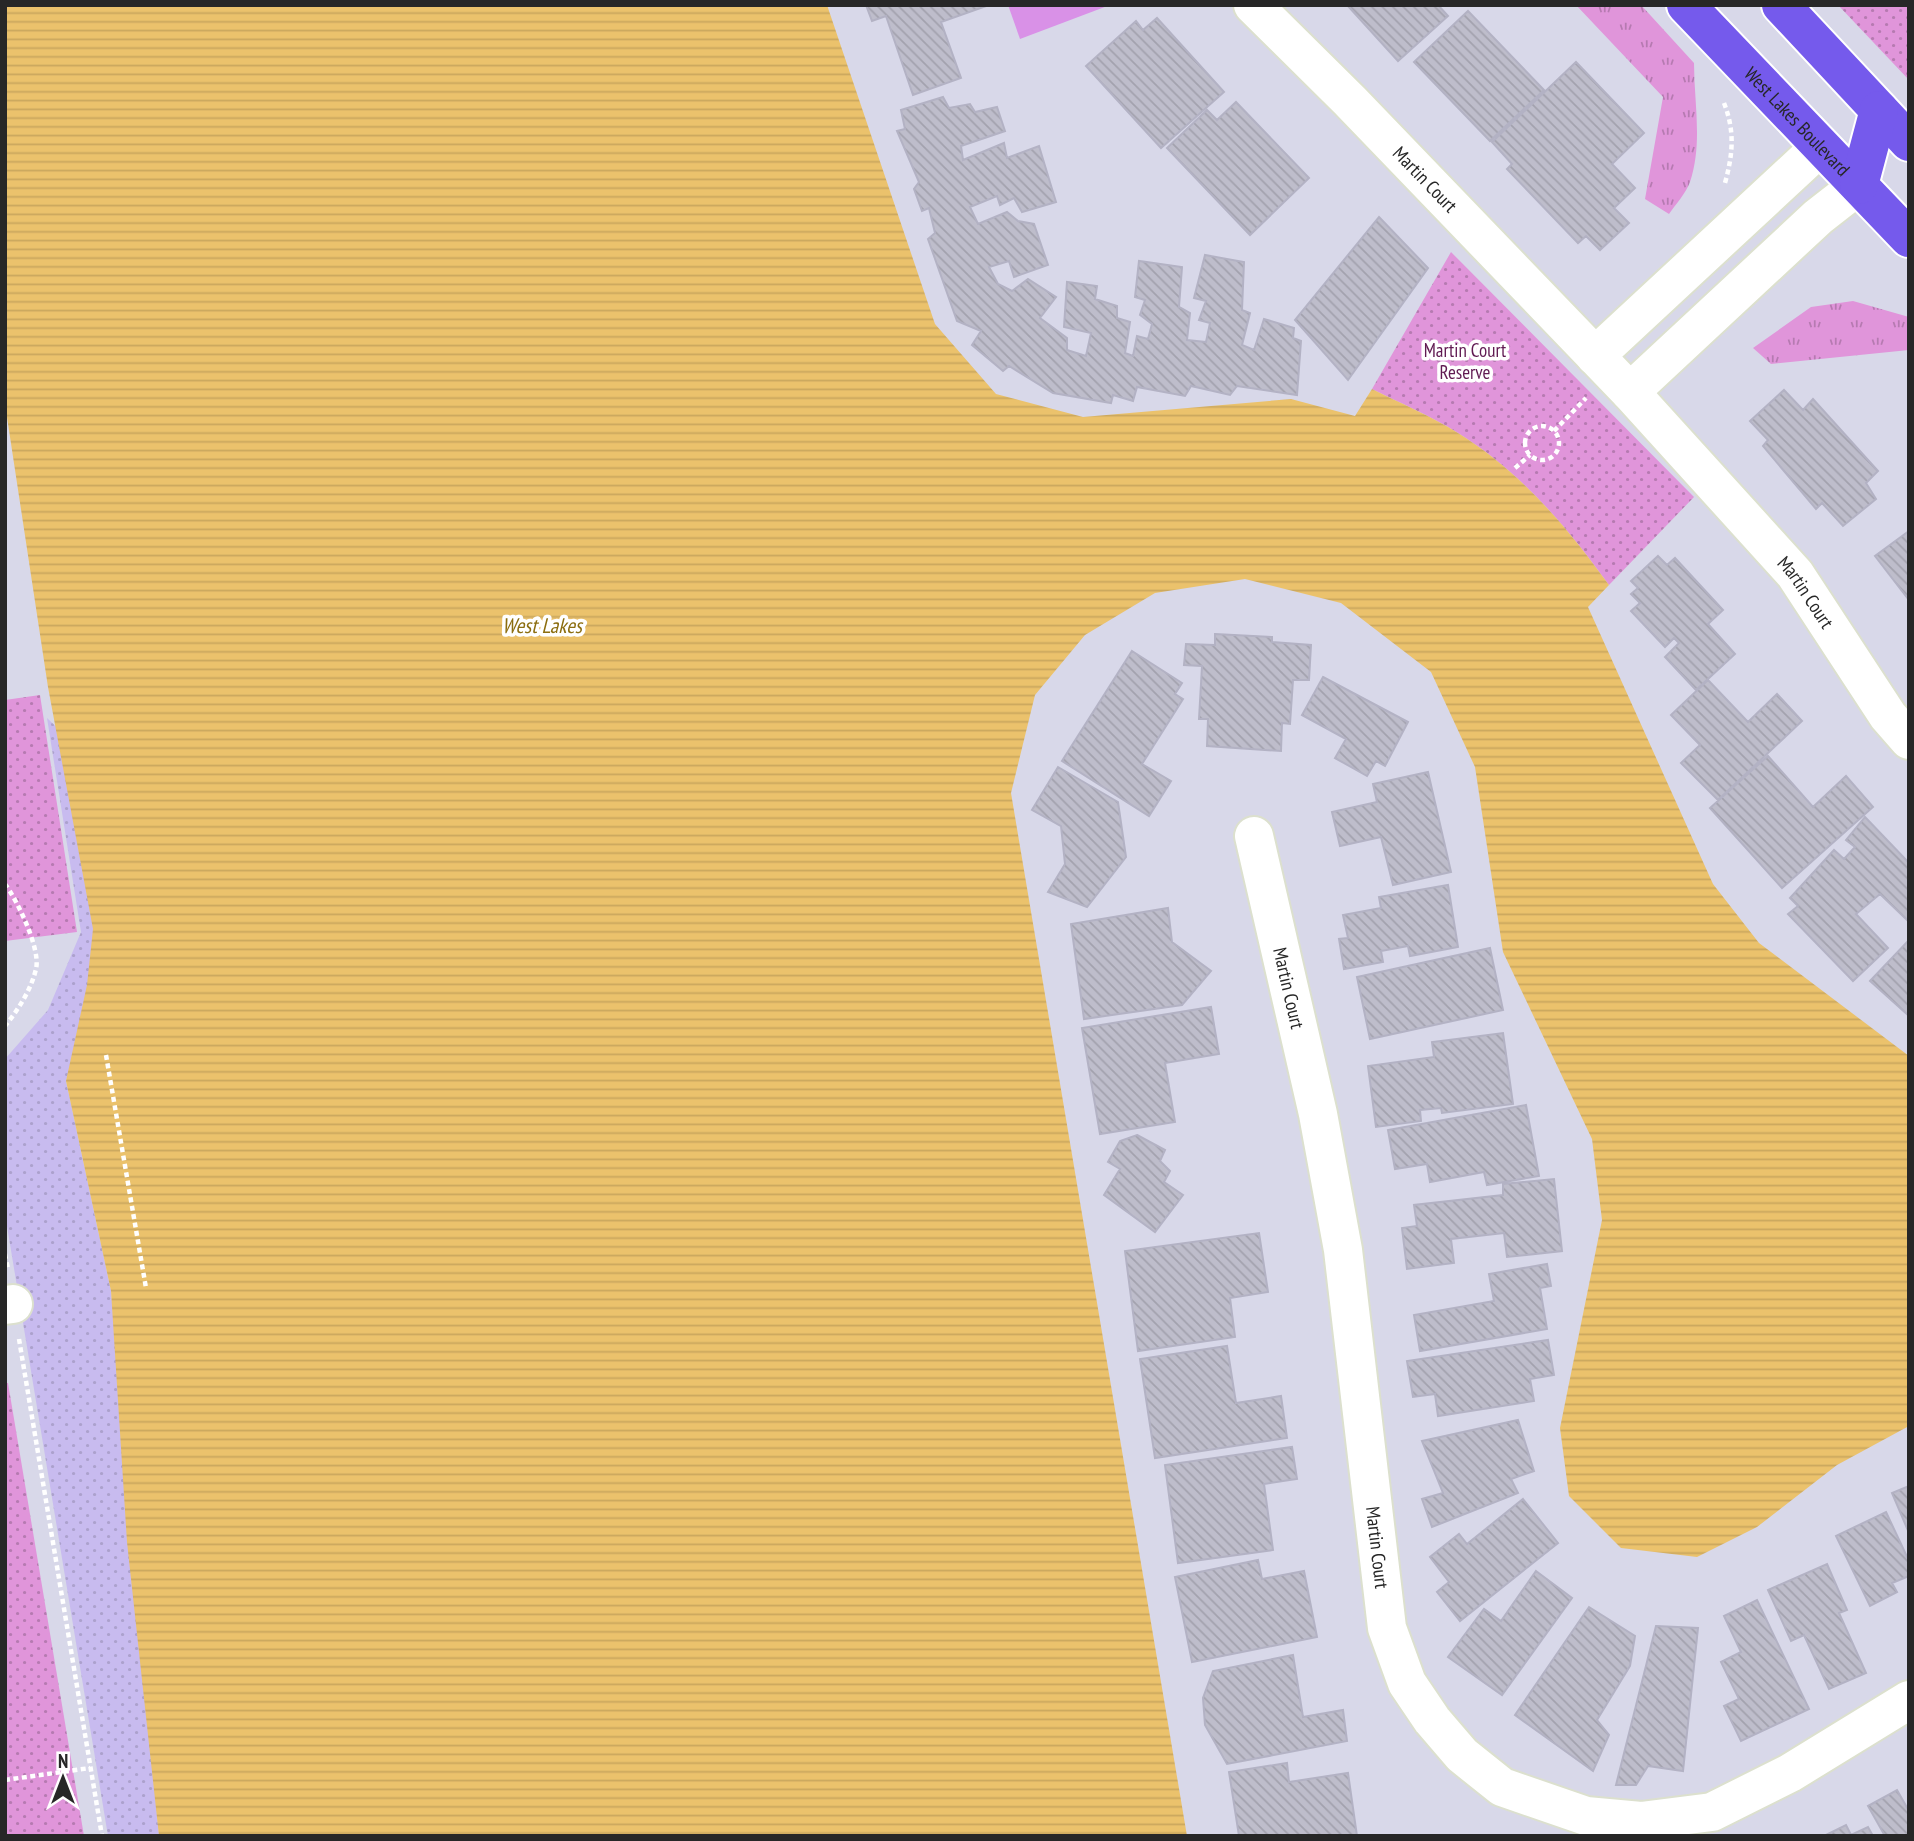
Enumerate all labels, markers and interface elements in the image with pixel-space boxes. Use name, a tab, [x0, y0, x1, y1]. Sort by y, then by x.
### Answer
street label: West Lakes Boulevard	[1739, 62, 1855, 181]
street label: Martin Court	[1388, 141, 1463, 218]
park label: Martin Court Reserve	[1424, 338, 1507, 384]
street label: Martin Court	[1772, 551, 1840, 633]
water label: West Lakes	[502, 612, 584, 639]
street label: Martin Court	[1268, 945, 1310, 1032]
street label: Martin Court	[1361, 1505, 1394, 1591]
north arrow	[28, 1743, 98, 1813]
text: N	[58, 1749, 68, 1773]

